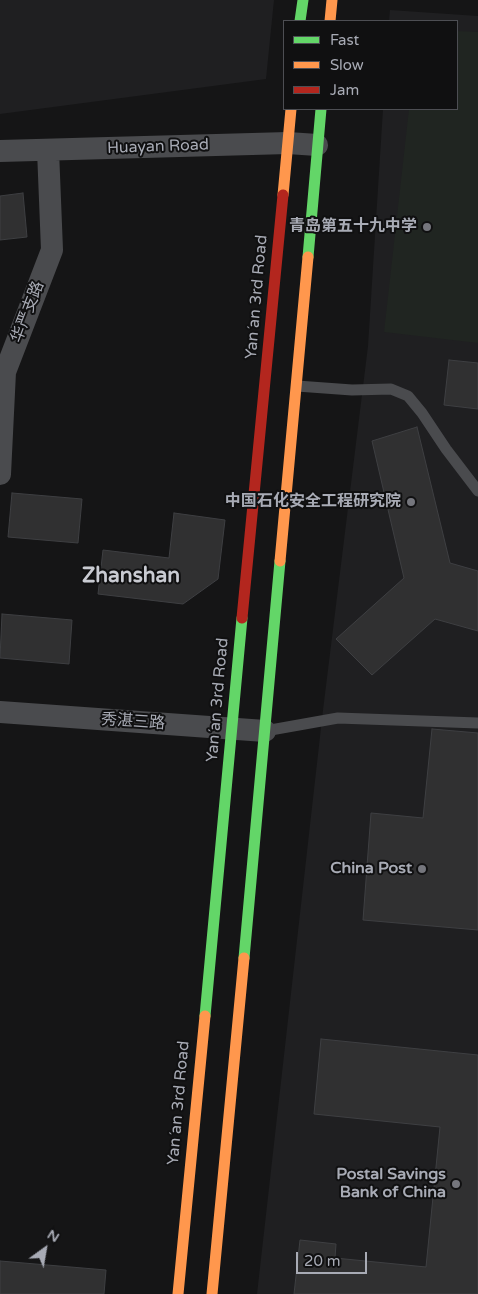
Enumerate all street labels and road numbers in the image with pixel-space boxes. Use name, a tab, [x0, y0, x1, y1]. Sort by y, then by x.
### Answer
street label: Huayan Road	[107, 136, 209, 158]
street label: Yan´an 3rd Road	[242, 234, 272, 360]
street label: 华严支路	[8, 279, 48, 345]
street label: Yan´an 3rd Road	[203, 637, 233, 763]
street label: 秀湛三路	[100, 710, 166, 734]
street label: Yan´an 3rd Road	[164, 1040, 194, 1166]

